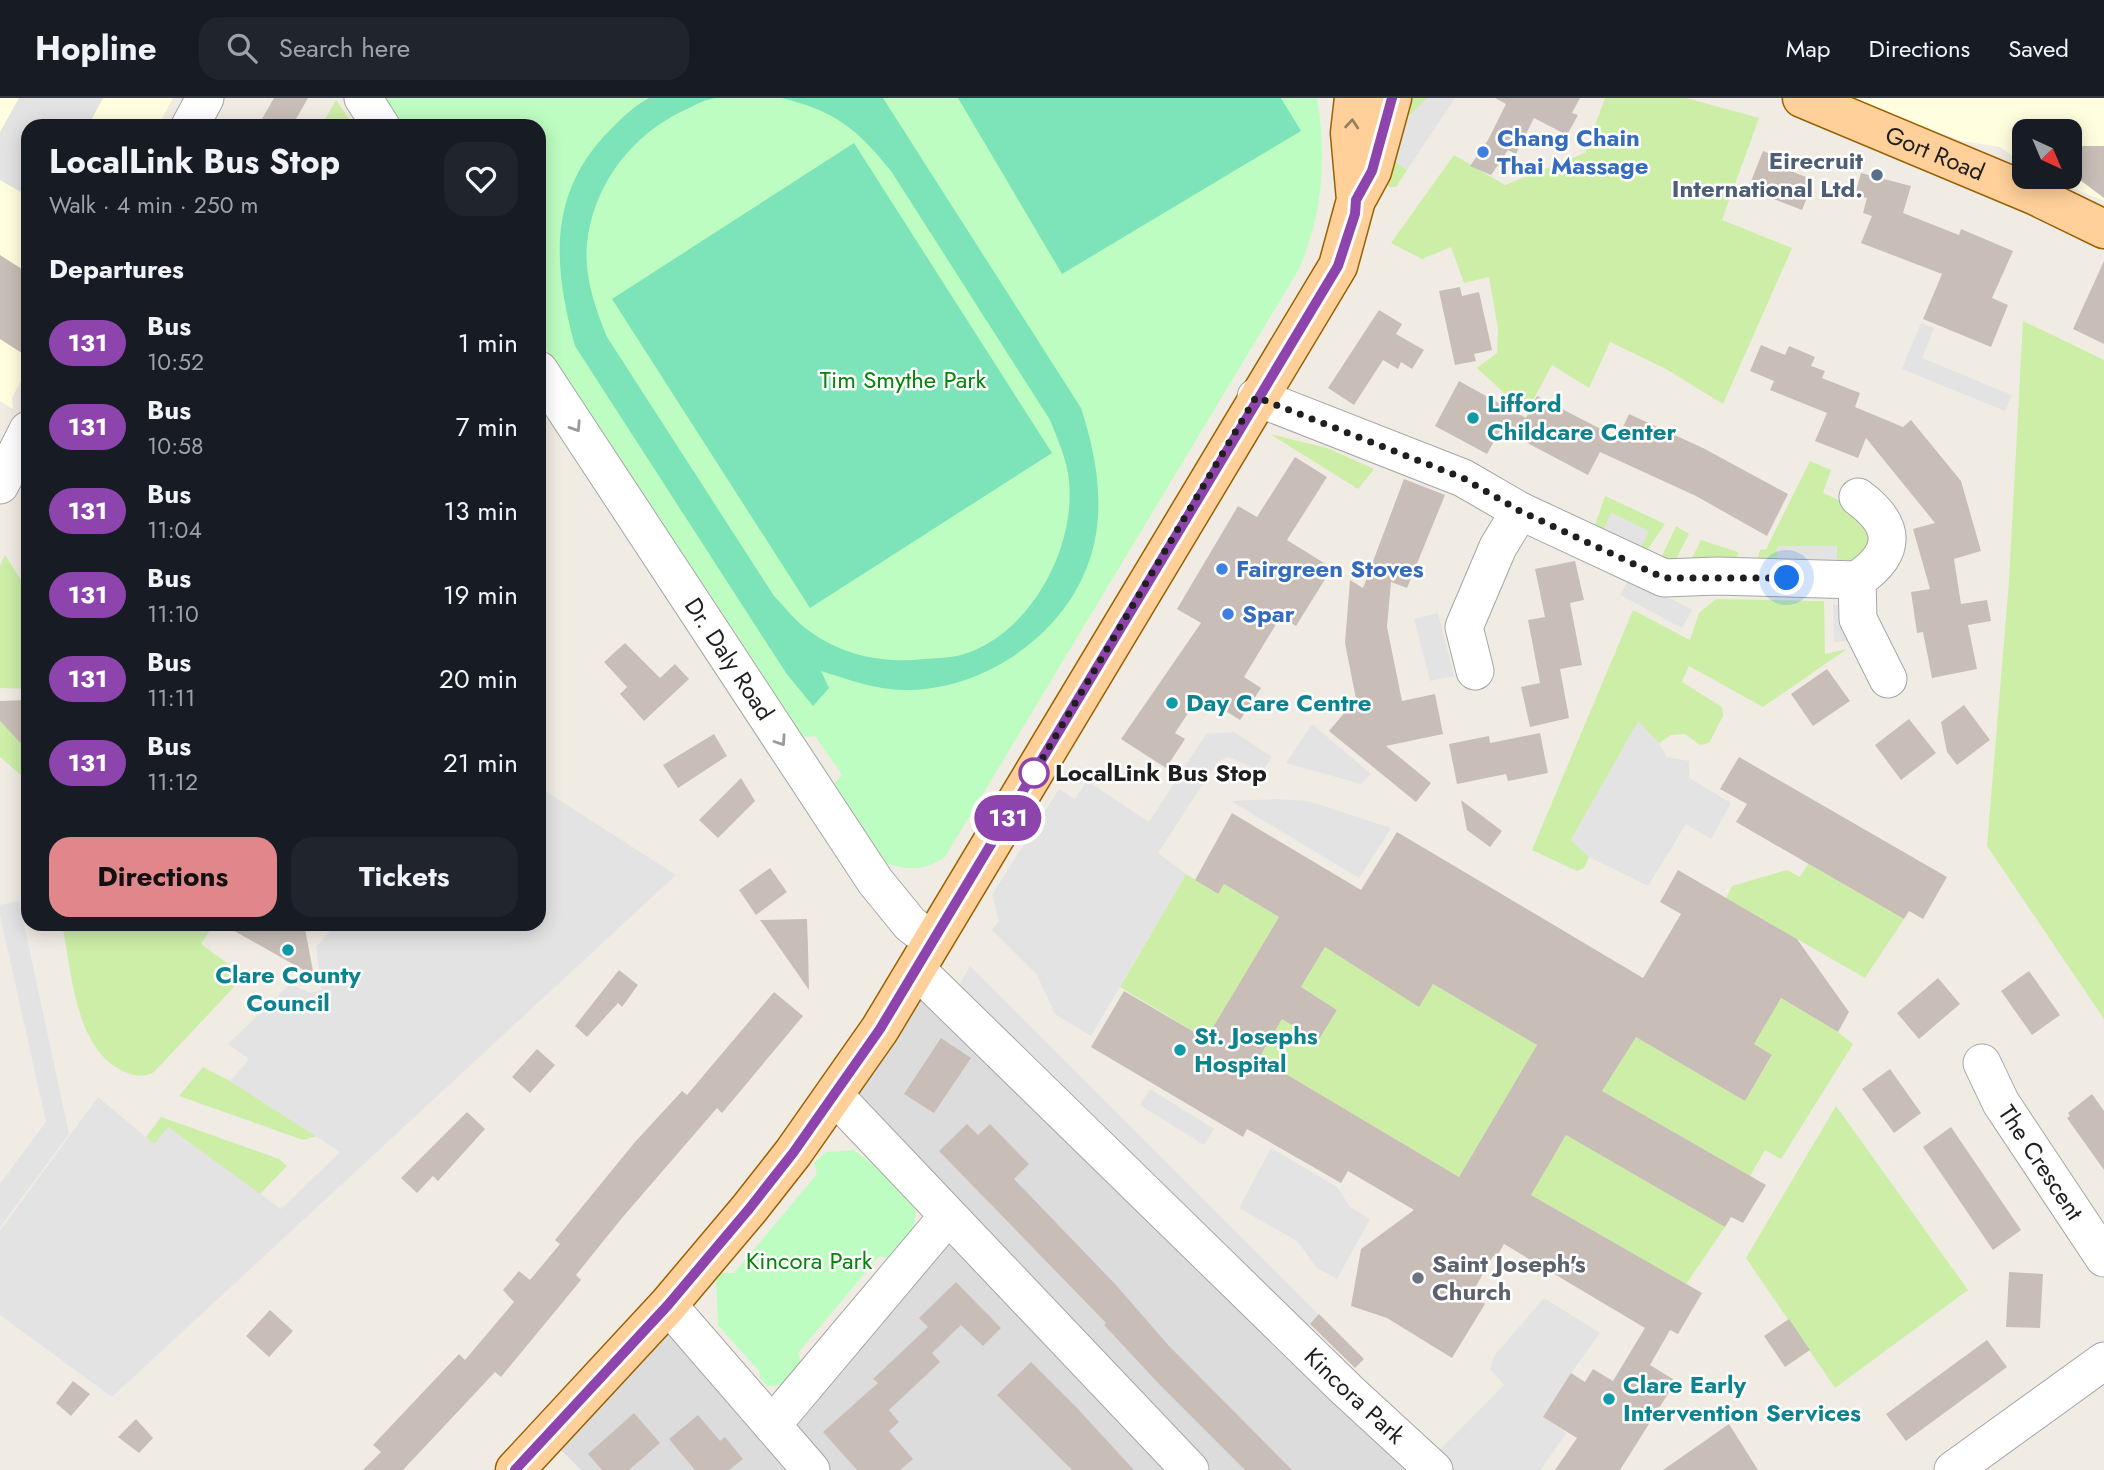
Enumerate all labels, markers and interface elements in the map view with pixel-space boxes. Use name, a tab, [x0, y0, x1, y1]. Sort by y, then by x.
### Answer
search box	[199, 17, 689, 80]
text: Hopline	[35, 25, 157, 72]
icon: search	[223, 29, 261, 67]
text: Search here	[279, 29, 410, 67]
text: Map	[1786, 31, 1831, 66]
text: Directions	[1869, 31, 1970, 66]
text: Saved	[2008, 31, 2069, 66]
street label: Gort Road	[1880, 117, 1990, 189]
one-way arrow	[1344, 119, 1359, 130]
north arrow	[2012, 119, 2082, 189]
map controls	[2012, 119, 2082, 189]
place label: Chang Chain Thai Massage	[1497, 120, 1648, 183]
text: LocalLink Bus Stop	[49, 138, 340, 185]
button: heart	[444, 142, 518, 216]
place label: Eirecruit International Ltd.	[1672, 143, 1863, 206]
marker: Chang Chain Thai Massage	[1475, 144, 1491, 160]
marker: Eirecruit International Ltd.	[1869, 167, 1885, 183]
text: Walk · 4 min · 250 m	[49, 188, 258, 222]
text: Departures	[49, 250, 184, 288]
text: Bus	[147, 307, 191, 345]
text: 1 min	[458, 324, 518, 362]
text: 131	[68, 325, 107, 360]
text: 10:52	[147, 345, 204, 379]
park label: Tim Smythe Park	[820, 362, 987, 397]
place label: Lifford Childcare Center	[1487, 386, 1676, 449]
text: Bus	[147, 391, 191, 429]
text: 7 min	[456, 408, 518, 446]
text: 131	[68, 409, 107, 444]
marker: Lifford Childcare Center	[1465, 410, 1481, 426]
one-way arrow	[568, 420, 581, 433]
text: 10:58	[147, 429, 204, 463]
text: Bus	[147, 475, 191, 513]
text: 13 min	[444, 492, 518, 530]
text: 131	[68, 493, 107, 528]
text: 11:04	[147, 513, 202, 547]
place label: Fairgreen Stoves	[1236, 551, 1424, 586]
text: Bus	[147, 559, 191, 597]
your location	[1769, 560, 1804, 595]
marker: Fairgreen Stoves	[1214, 561, 1230, 577]
text: 19 min	[443, 576, 518, 614]
text: 131	[68, 577, 107, 612]
street label: Dr. Daly Road	[676, 591, 783, 727]
place label: Spar	[1242, 596, 1295, 631]
text: 11:10	[147, 597, 199, 631]
marker: Spar	[1220, 606, 1236, 622]
text: Bus	[147, 643, 191, 681]
text: 20 min	[439, 660, 518, 698]
text: 131	[68, 661, 107, 696]
text: 11:11	[147, 681, 195, 715]
place label: Day Care Centre	[1186, 685, 1372, 720]
marker: Day Care Centre	[1164, 695, 1180, 711]
text: Bus	[147, 727, 191, 765]
one-way arrow	[773, 733, 786, 746]
text: 21 min	[443, 744, 518, 782]
text: 131	[68, 745, 107, 780]
place label: LocalLink Bus Stop	[1055, 755, 1267, 790]
marker: LocalLink Bus Stop	[1019, 758, 1049, 788]
text: 11:12	[147, 765, 198, 799]
line badge: 131	[968, 795, 1048, 841]
text: 131	[988, 800, 1028, 835]
button: Directions	[49, 837, 277, 917]
button: Tickets	[291, 837, 518, 917]
marker: Clare County Council	[280, 942, 296, 958]
place label: Clare County Council	[215, 957, 361, 1020]
place label: St. Josephs Hospital	[1194, 1018, 1318, 1081]
marker: St. Josephs Hospital	[1172, 1042, 1188, 1058]
street label: The Crescent	[1990, 1098, 2092, 1227]
park label: Kincora Park	[746, 1243, 873, 1278]
place label: Saint Joseph's Church	[1432, 1246, 1586, 1309]
marker: Saint Joseph's Church	[1410, 1270, 1426, 1286]
street label: Kincora Park	[1297, 1339, 1413, 1452]
place label: Clare Early Intervention Services	[1623, 1367, 1861, 1430]
marker: Clare Early Intervention Services	[1601, 1391, 1617, 1407]

